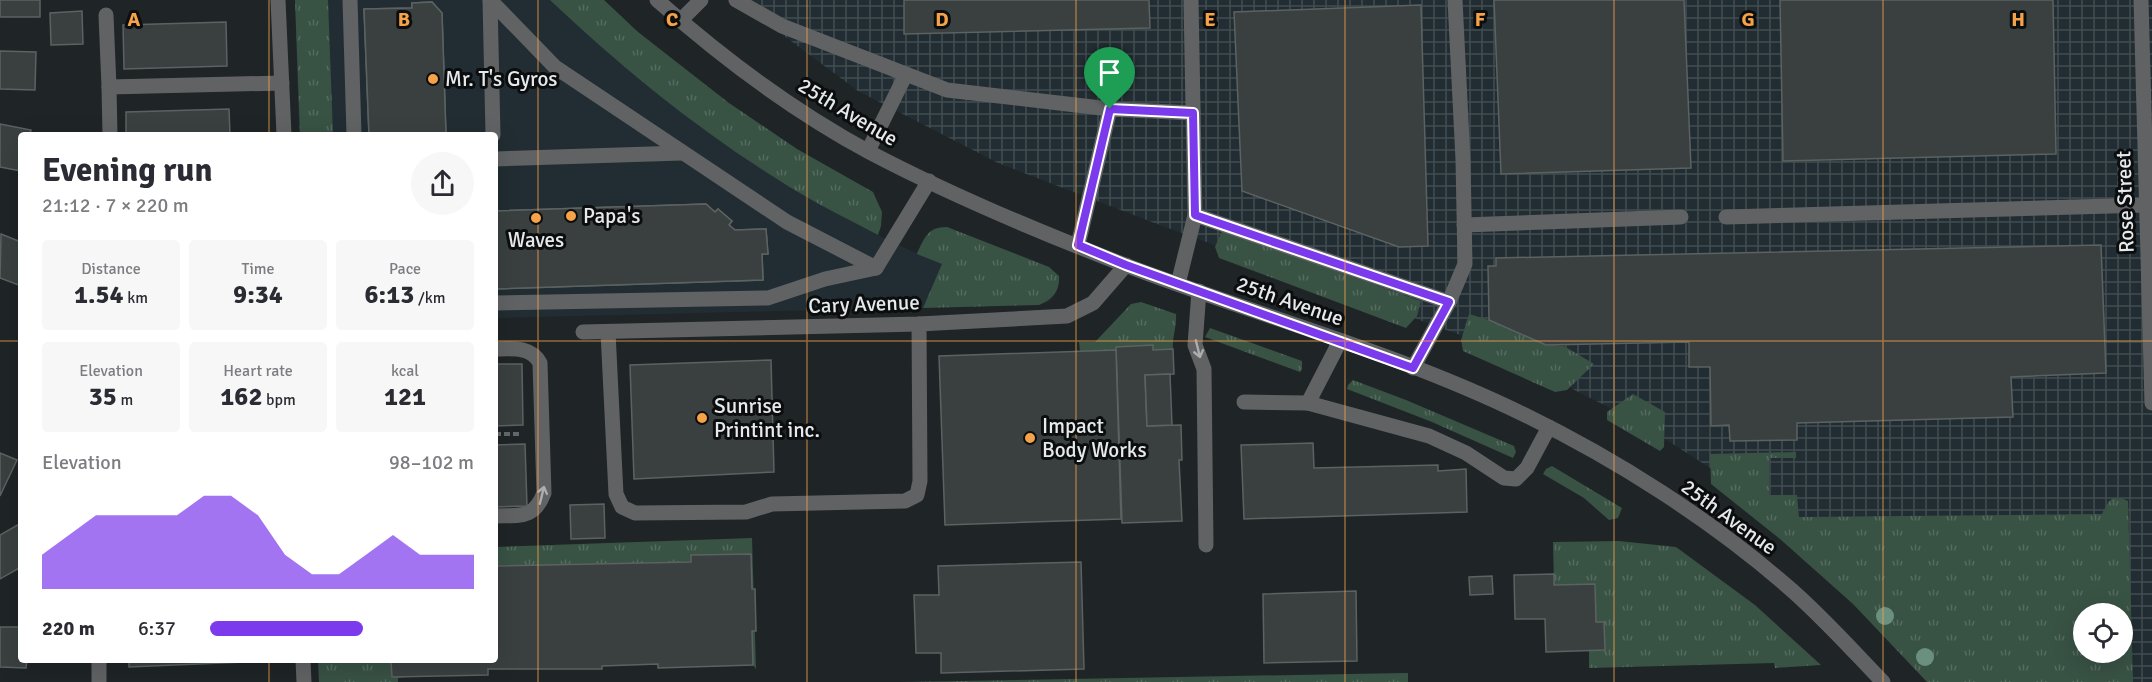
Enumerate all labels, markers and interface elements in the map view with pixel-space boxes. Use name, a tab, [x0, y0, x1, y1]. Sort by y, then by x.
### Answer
text: A	[128, 7, 141, 32]
text: B	[398, 7, 410, 32]
text: C	[666, 7, 678, 32]
text: D	[935, 7, 949, 32]
text: E	[1204, 7, 1216, 32]
text: F	[1475, 7, 1486, 32]
text: G	[1741, 7, 1755, 32]
text: H	[2011, 7, 2025, 32]
pin	[1084, 47, 1135, 109]
icon: arrive	[1093, 56, 1126, 89]
place label: Mr. T's Gyros	[445, 66, 558, 92]
marker: Mr. T's Gyros	[426, 72, 440, 86]
street label: 25th Avenue	[793, 72, 903, 152]
text: Evening run	[42, 150, 212, 191]
street label: Rose Street	[2110, 150, 2140, 254]
button: share	[411, 152, 474, 215]
text: 21:12 · 7 × 220 m	[42, 193, 189, 218]
place label: Papa's	[583, 203, 640, 229]
marker: Papa's	[564, 209, 578, 223]
marker: Waves	[529, 211, 543, 225]
place label: Waves	[508, 227, 564, 253]
text: Distance	[81, 259, 141, 279]
text: Time	[242, 259, 274, 279]
text: Pace	[389, 259, 421, 279]
street label: 25th Avenue	[1233, 271, 1347, 331]
text: 1.54	[74, 279, 124, 311]
text: 9:34	[233, 279, 283, 311]
text: 6:13	[365, 279, 414, 311]
text: km	[124, 288, 148, 308]
text: /km	[414, 288, 445, 308]
street label: Cary Avenue	[808, 289, 920, 319]
one-way arrow	[1193, 339, 1205, 358]
text: Elevation	[79, 361, 143, 381]
text: Heart rate	[223, 361, 293, 381]
text: kcal	[391, 361, 419, 381]
text: 35	[89, 381, 117, 413]
text: 162	[220, 381, 262, 413]
text: 121	[384, 381, 426, 413]
text: m	[117, 390, 133, 410]
text: bpm	[262, 390, 296, 410]
place label: Sunrise Printint inc.	[714, 393, 820, 443]
marker: Sunrise Printint inc.	[695, 411, 709, 425]
place label: Impact Body Works	[1042, 413, 1147, 463]
marker: Impact Body Works	[1023, 431, 1037, 445]
text: Elevation	[42, 450, 122, 475]
text: 98–102 m	[389, 450, 474, 475]
street label: 25th Avenue	[1676, 474, 1782, 560]
one-way arrow	[536, 486, 548, 505]
map controls	[2073, 603, 2133, 663]
button: locate	[2073, 603, 2133, 663]
text: 220 m	[42, 616, 95, 641]
text: 6:37	[138, 616, 176, 641]

